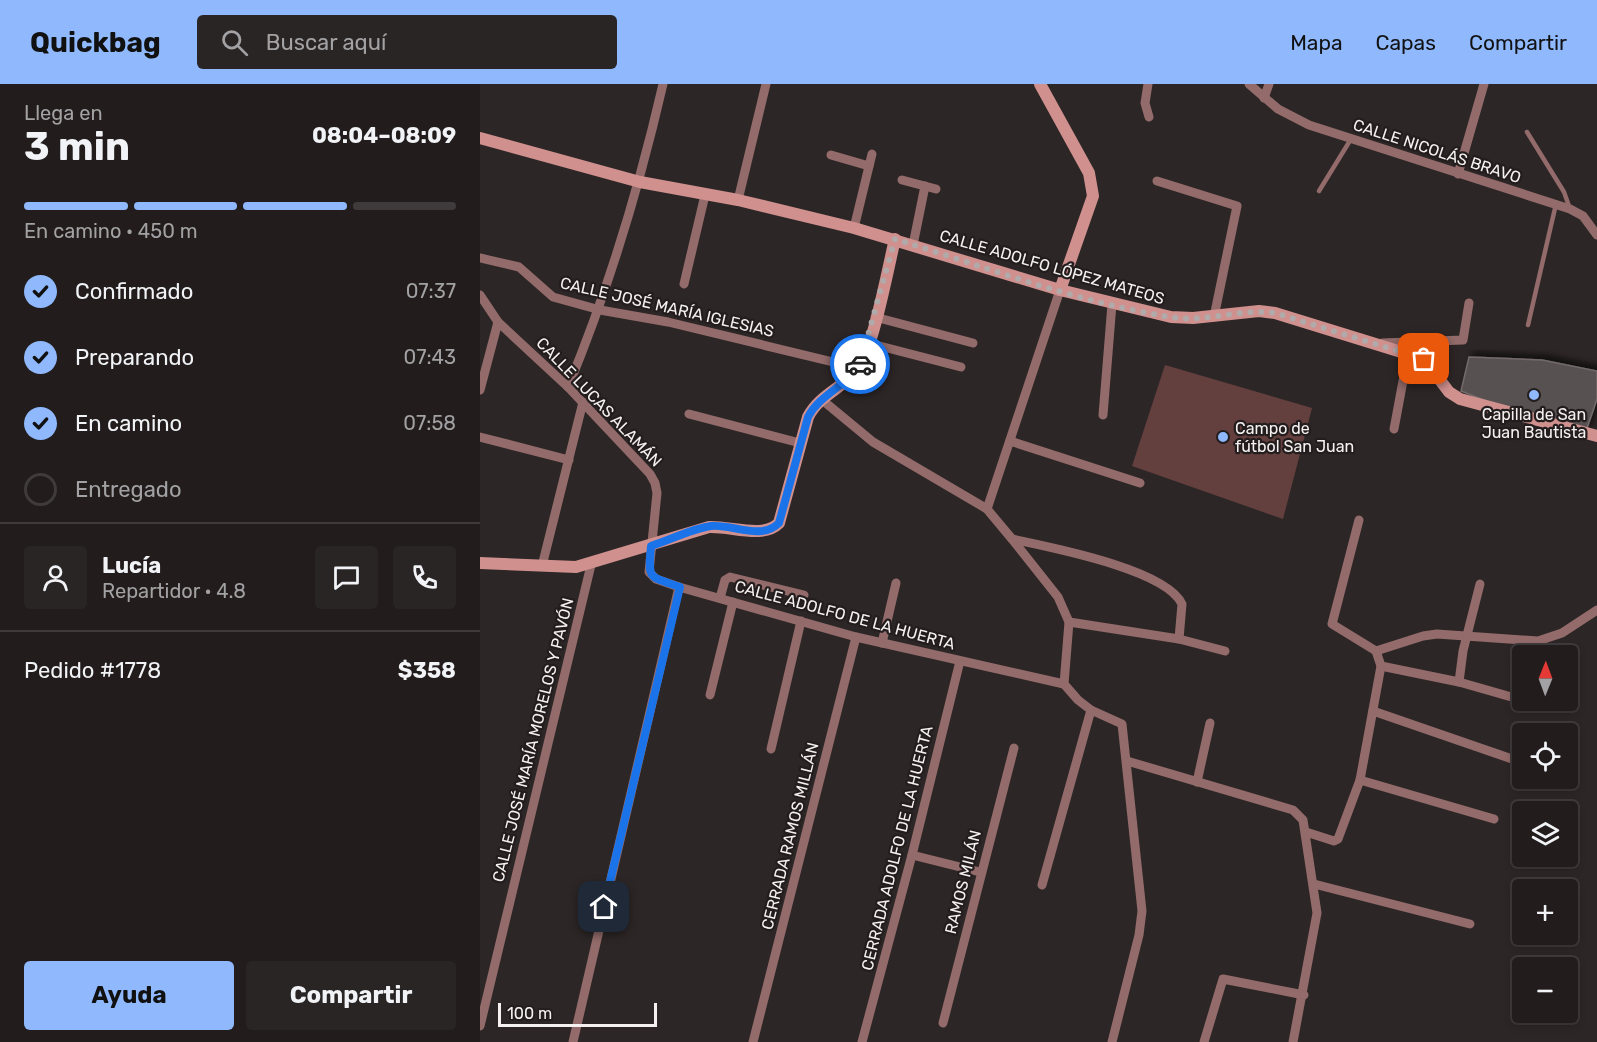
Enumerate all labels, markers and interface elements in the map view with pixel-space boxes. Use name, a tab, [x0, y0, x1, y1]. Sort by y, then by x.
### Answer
search box	[197, 15, 617, 69]
text: Quickbag	[30, 26, 161, 59]
icon: search	[218, 26, 251, 59]
text: Buscar aquí	[266, 29, 386, 56]
text: Mapa	[1290, 30, 1343, 55]
text: Capas	[1376, 30, 1436, 55]
text: Compartir	[1469, 30, 1567, 55]
text: Llega en	[24, 101, 103, 125]
street label: CALLE NICOLÁS BRAVO	[1351, 115, 1523, 187]
text: 08:04–08:09	[312, 122, 456, 149]
text: 3 min	[24, 124, 130, 170]
text: En camino · 450 m	[24, 219, 198, 243]
street label: CALLE ADOLFO LÓPEZ MATEOS	[937, 225, 1167, 308]
street label: CALLE JOSÉ MARÍA IGLESIAS	[558, 273, 776, 341]
icon: check	[24, 275, 57, 308]
text: Confirmado	[75, 278, 193, 305]
text: 07:37	[406, 279, 456, 303]
street label: CALLE LUCAS ALAMÁN	[532, 333, 666, 471]
pin	[1398, 333, 1449, 384]
courier	[830, 334, 890, 394]
icon: check	[24, 341, 57, 374]
icon: bag	[1407, 342, 1440, 375]
text: Preparando	[75, 344, 194, 371]
text: 07:43	[403, 345, 456, 369]
icon: car	[844, 348, 877, 381]
marker: Capilla de San Juan Bautista	[1527, 388, 1541, 402]
place label: Capilla de San Juan Bautista	[1482, 405, 1586, 442]
icon: check	[24, 407, 57, 440]
text: En camino	[75, 410, 182, 437]
text: 07:58	[403, 411, 456, 435]
place label: Campo de fútbol San Juan	[1235, 419, 1354, 456]
marker: Campo de fútbol San Juan	[1216, 430, 1230, 444]
text: Entregado	[75, 476, 182, 503]
button: person	[24, 546, 87, 609]
button: chat	[315, 546, 378, 609]
button: phone	[393, 546, 456, 609]
text: Lucía	[102, 552, 161, 579]
street label: CALLE ADOLFO DE LA HUERTA	[733, 576, 958, 654]
text: Repartidor · 4.8	[102, 579, 246, 603]
street label: CALLE JOSÉ MARÍA MORELOS Y PAVÓN	[487, 596, 578, 884]
north arrow	[1512, 645, 1578, 711]
map controls	[1512, 645, 1578, 1023]
text: Pedido #1778	[24, 657, 161, 684]
text: $358	[398, 657, 456, 684]
street label: CERRADA ADOLFO DE LA HUERTA	[857, 723, 937, 972]
button: locate	[1512, 723, 1578, 789]
street label: CERRADA RAMOS MILLÁN	[757, 740, 823, 932]
button: layers	[1512, 801, 1578, 867]
street label: RAMOS MILÁN	[941, 828, 985, 936]
button: +	[1512, 879, 1578, 945]
pin	[578, 881, 629, 932]
icon: home	[587, 890, 620, 923]
button: −	[1512, 957, 1578, 1023]
button: Ayuda	[24, 961, 234, 1030]
button: Compartir	[246, 961, 456, 1030]
scale bar	[498, 1000, 657, 1028]
text: 100 m	[507, 1004, 552, 1023]

